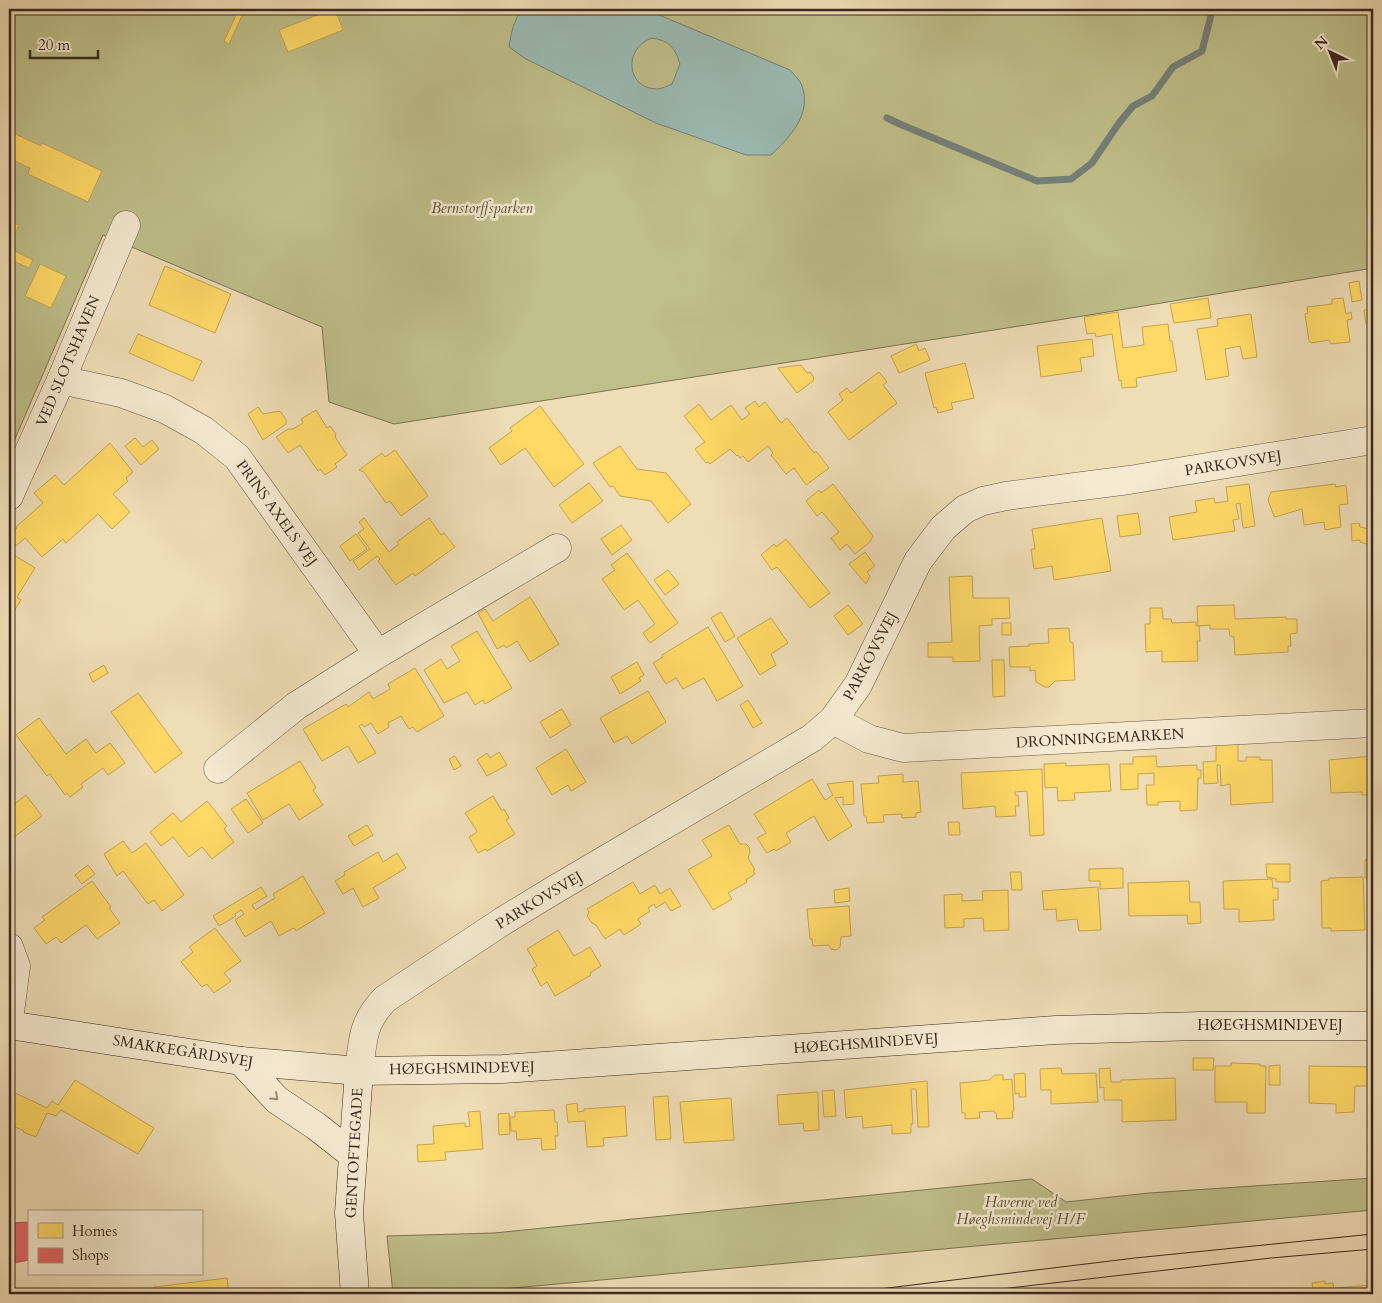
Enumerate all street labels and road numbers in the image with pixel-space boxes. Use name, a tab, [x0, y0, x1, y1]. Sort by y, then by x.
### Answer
street label: VED SLOTSHAVEN	[31, 292, 105, 430]
street label: PARKOVSVEJ	[1183, 445, 1283, 481]
street label: PRINS AXELS VEJ	[232, 456, 322, 570]
street label: PARKOVSVEJ	[838, 608, 902, 704]
street label: DRONNINGEMARKEN	[1015, 724, 1185, 752]
street label: PARKOVSVEJ	[492, 866, 586, 934]
street label: HØEGHSMINDEVEJ	[1197, 1015, 1343, 1035]
street label: HØEGHSMINDEVEJ	[793, 1028, 939, 1058]
street label: SMAKKEGÅRDSVEJ	[111, 1030, 255, 1072]
street label: HØEGHSMINDEVEJ	[389, 1057, 535, 1079]
street label: GENTOFTEGADE	[341, 1087, 367, 1219]

